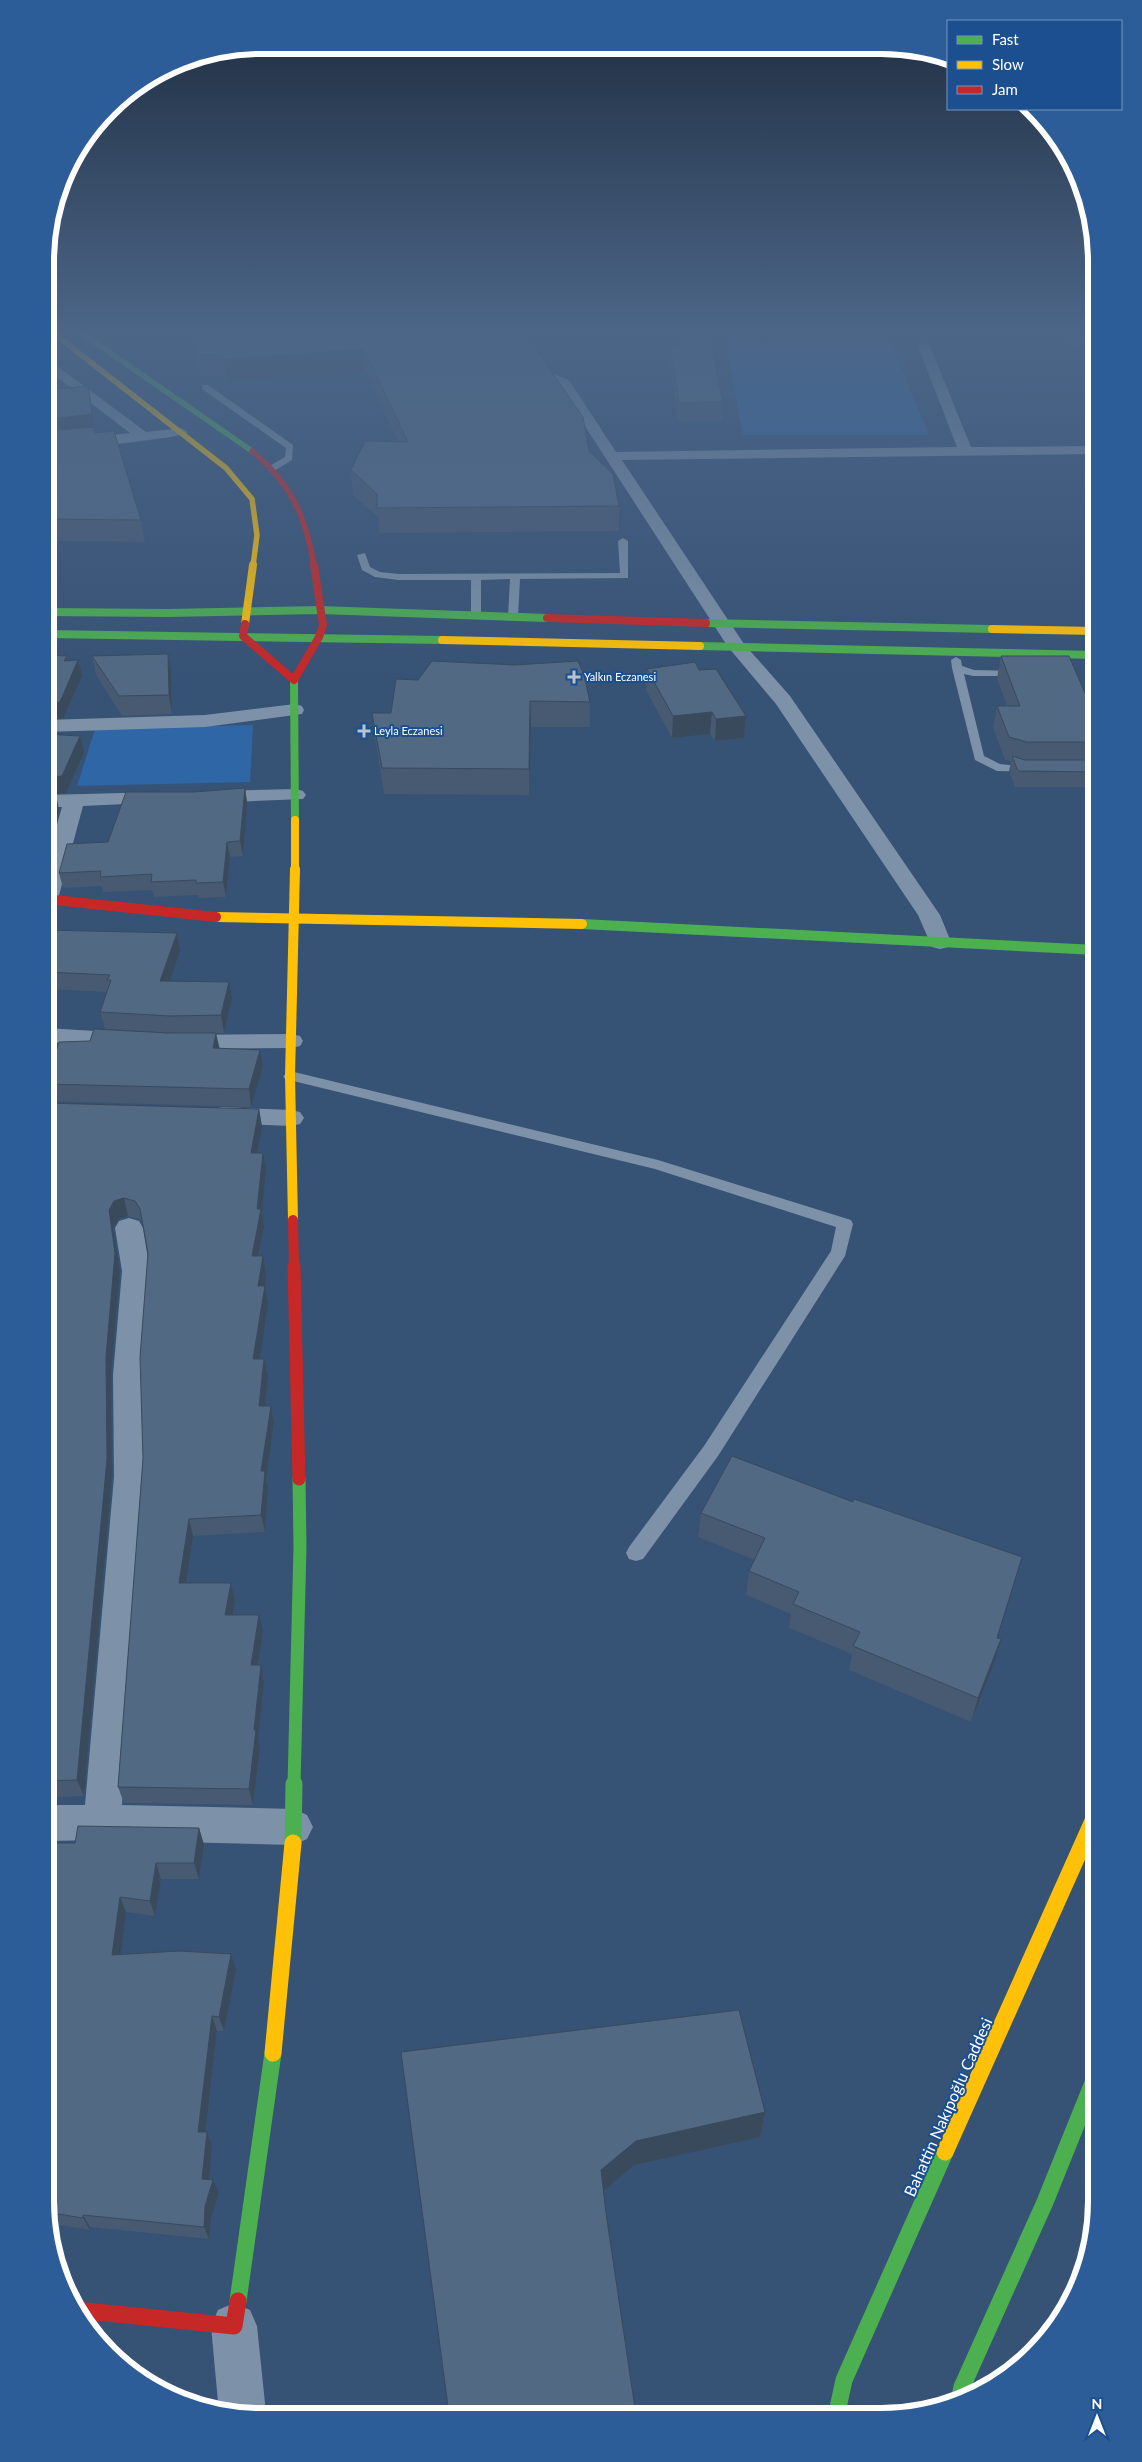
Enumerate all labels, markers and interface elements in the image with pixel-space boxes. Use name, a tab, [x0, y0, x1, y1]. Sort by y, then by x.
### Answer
legend	[947, 20, 1122, 110]
text: Fast	[992, 30, 1019, 48]
text: Slow	[992, 55, 1024, 73]
text: Jam	[992, 80, 1018, 98]
place label: Yalkın Eczanesi	[584, 670, 656, 683]
marker: Yalkın Eczanesi	[568, 671, 580, 683]
place label: Leyla Eczanesi	[374, 724, 443, 737]
marker: Leyla Eczanesi	[358, 725, 370, 737]
street label: Bahattin Nakıpoğlu Caddesi	[899, 2014, 996, 2199]
north arrow	[1072, 2392, 1122, 2442]
text: N	[1092, 2395, 1102, 2412]

